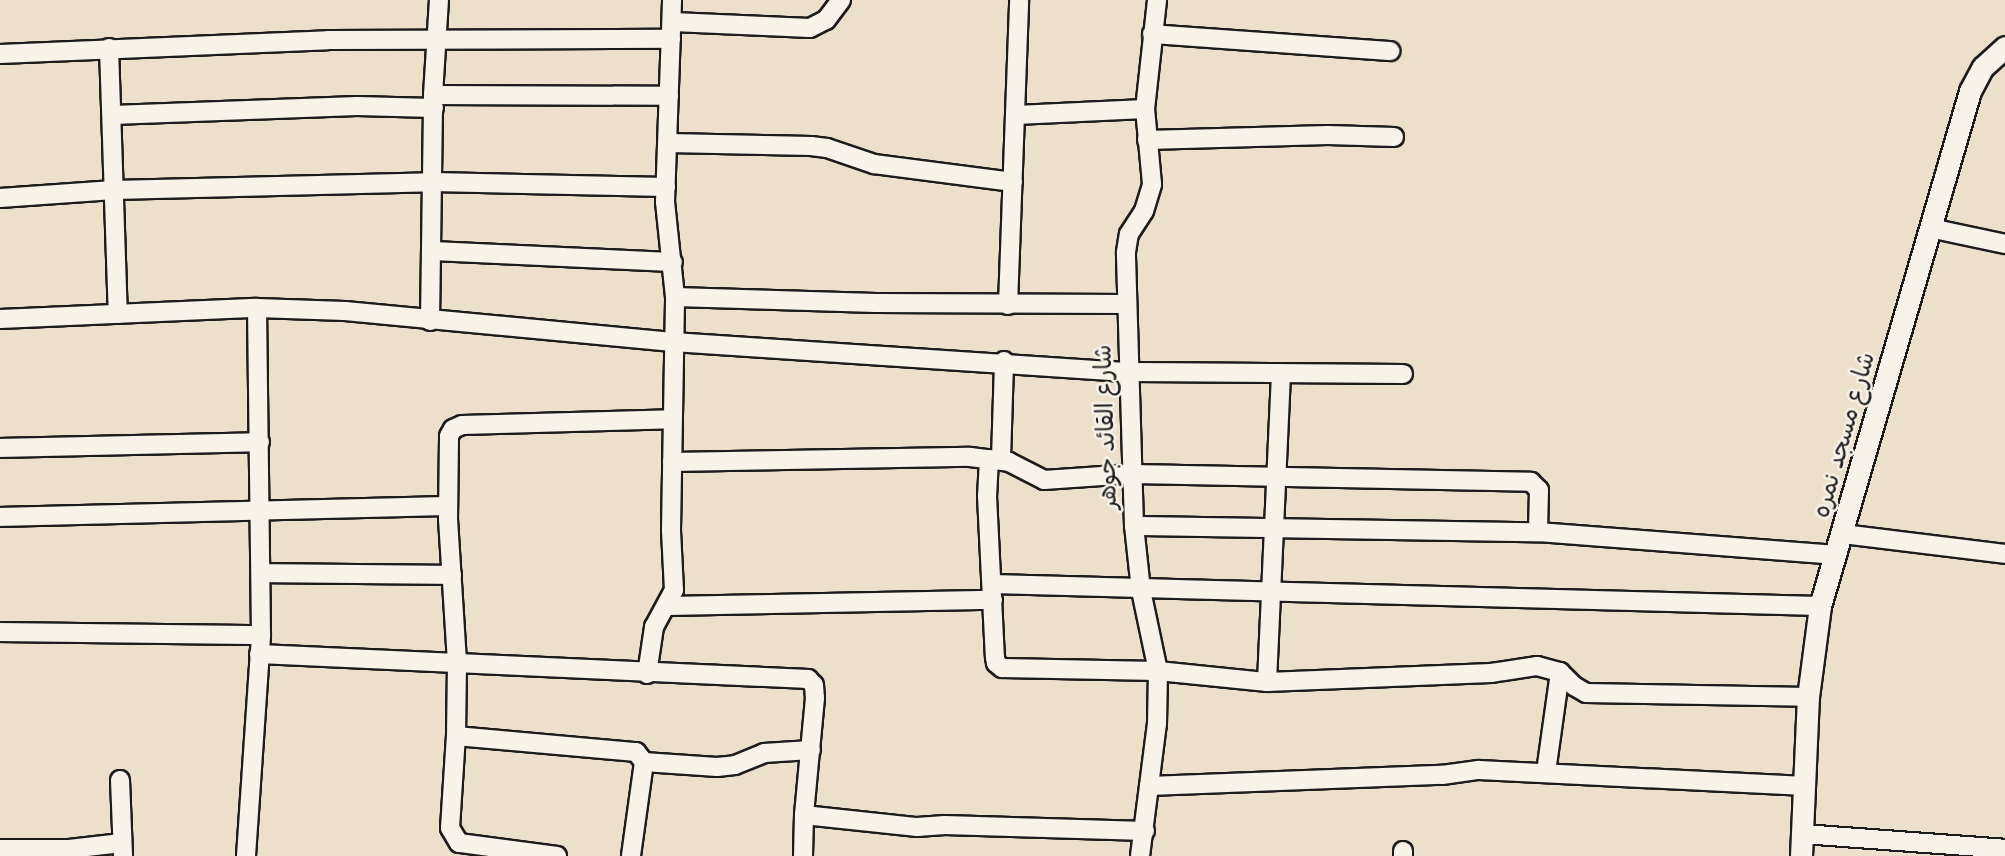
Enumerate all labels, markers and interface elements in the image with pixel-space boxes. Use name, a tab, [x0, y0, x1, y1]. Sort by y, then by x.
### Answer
street label: شارع القائد جوهر	[1089, 344, 1123, 510]
street label: شارع مسجد نمره	[1807, 349, 1881, 521]

